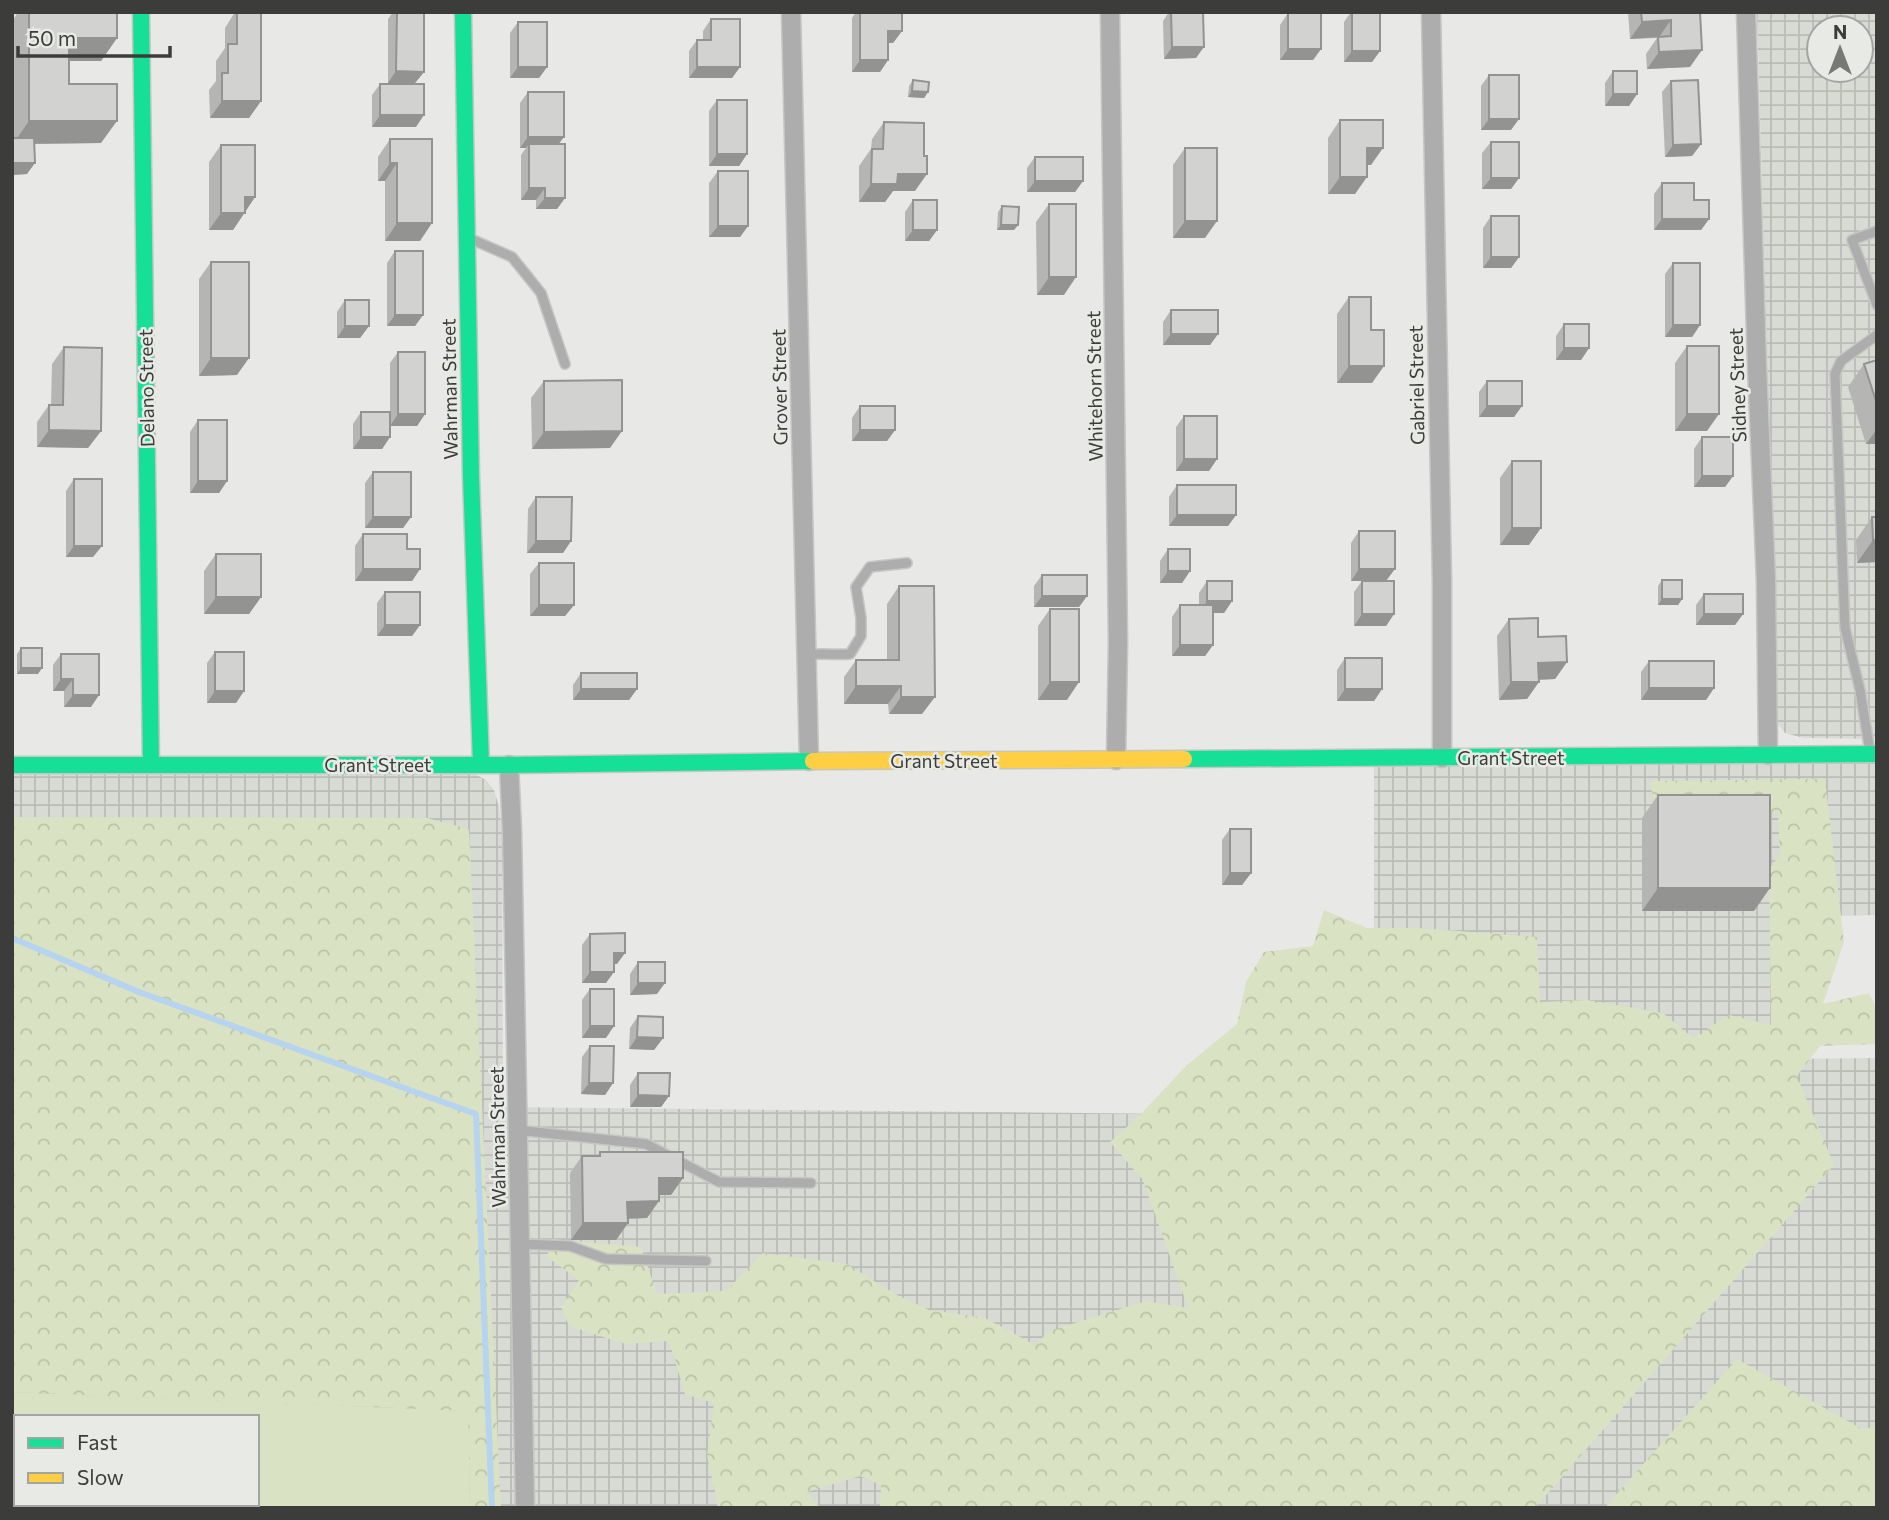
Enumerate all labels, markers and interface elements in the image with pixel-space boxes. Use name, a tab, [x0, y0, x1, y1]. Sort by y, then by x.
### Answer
scale bar	[18, 14, 170, 58]
north arrow	[1805, 14, 1875, 84]
text: N	[1833, 20, 1847, 43]
text: 50 m	[28, 25, 76, 50]
street label: Whitehorn Street	[1081, 310, 1107, 462]
street label: Wahrman Street	[436, 318, 462, 460]
street label: Gabriel Street	[1403, 325, 1429, 445]
street label: Sidney Street	[1723, 327, 1750, 443]
street label: Delano Street	[133, 328, 159, 447]
street label: Grover Street	[766, 328, 792, 445]
street label: Grant Street	[1457, 746, 1565, 769]
street label: Grant Street	[890, 749, 998, 772]
street label: Grant Street	[324, 753, 432, 776]
street label: Wahrman Street	[484, 1066, 510, 1208]
legend	[14, 1415, 259, 1506]
text: Fast	[77, 1429, 118, 1454]
text: Slow	[77, 1464, 124, 1489]

